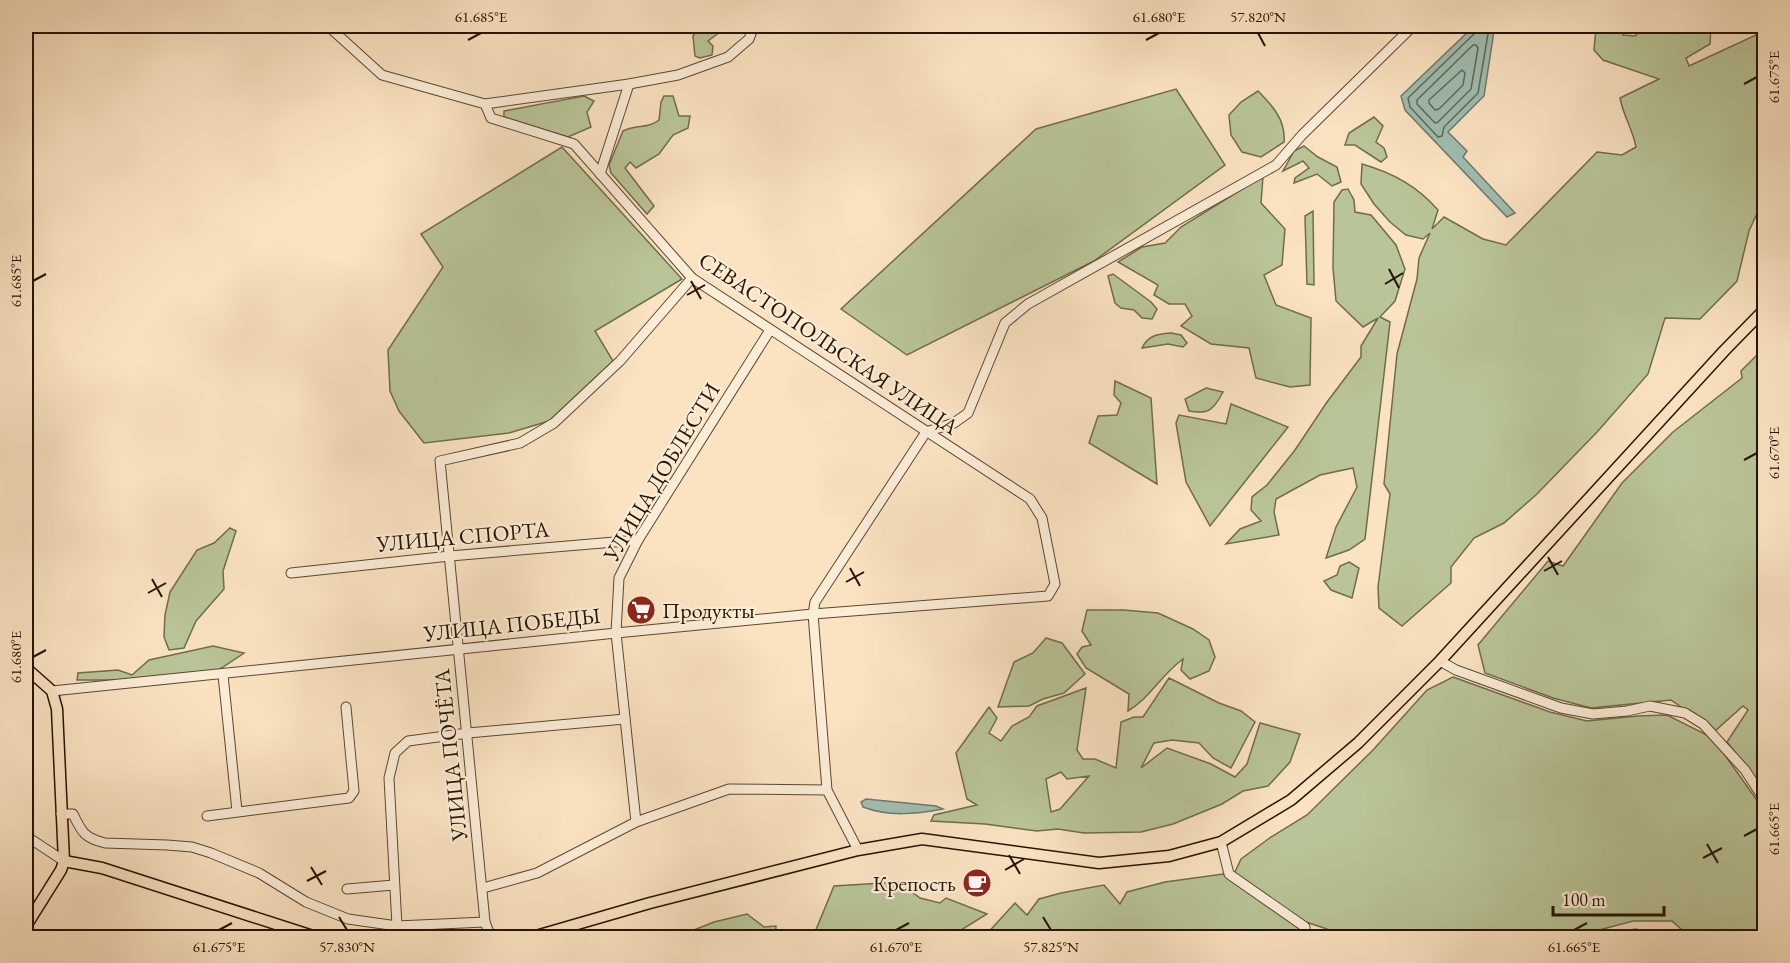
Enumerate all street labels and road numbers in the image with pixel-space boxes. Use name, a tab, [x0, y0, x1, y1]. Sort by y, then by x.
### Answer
street label: СЕВАСТОПОЛЬСКАЯ УЛИЦА	[693, 245, 965, 442]
street label: УЛИЦА ДОБЛЕСТИ	[596, 377, 726, 568]
street label: УЛИЦА СПОРТА	[374, 514, 551, 559]
street label: УЛИЦА ПОБЕДЫ	[421, 601, 602, 648]
street label: УЛИЦА ПОЧЁТА	[427, 667, 474, 843]

